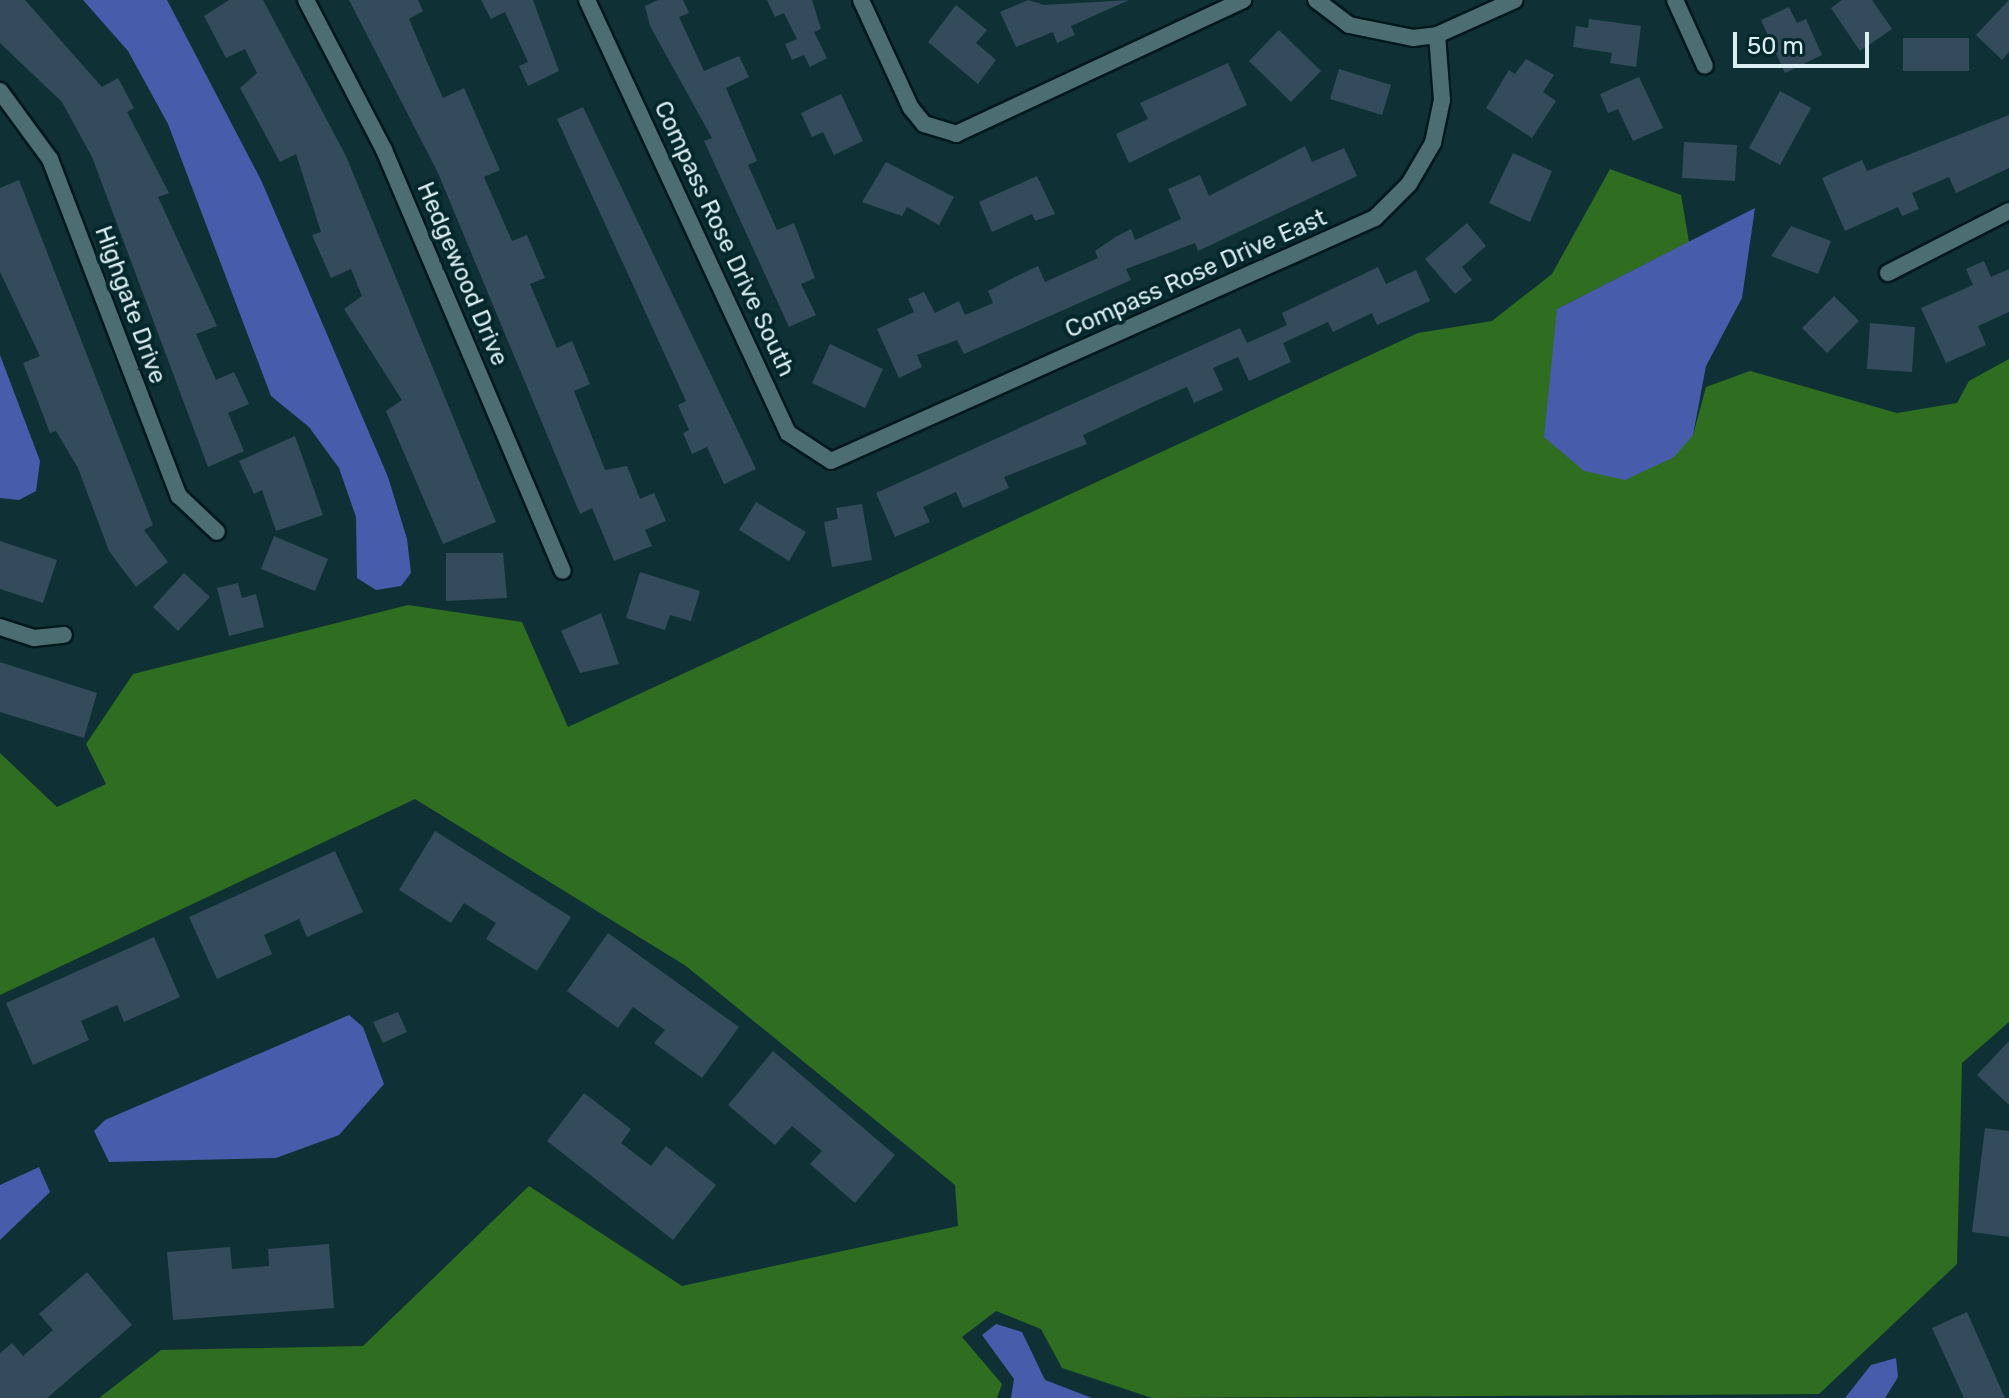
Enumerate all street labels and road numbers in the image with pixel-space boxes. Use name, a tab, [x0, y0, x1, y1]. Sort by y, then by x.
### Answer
street label: Compass Rose Drive South	[647, 97, 801, 381]
street label: Hedgewood Drive	[410, 178, 514, 370]
street label: Compass Rose Drive East	[1061, 203, 1331, 345]
street label: Highgate Drive	[88, 222, 172, 388]

